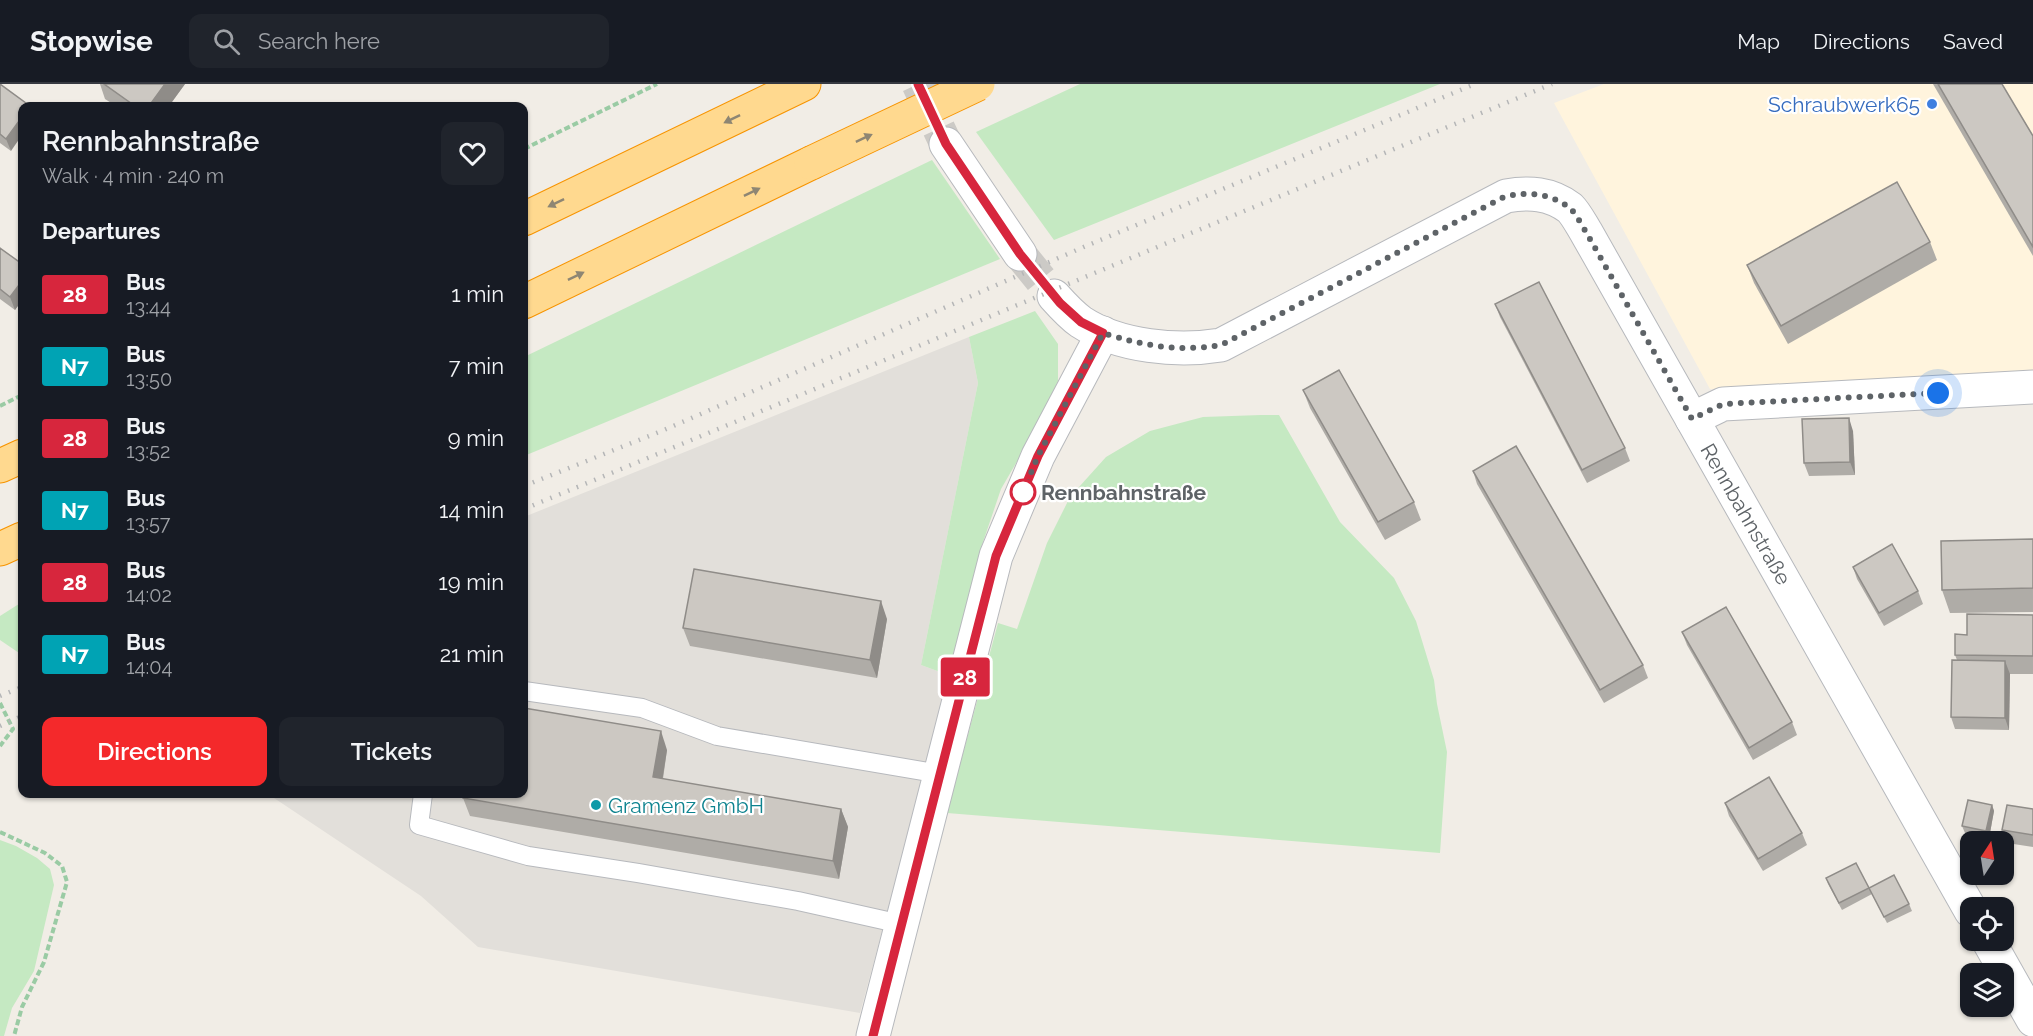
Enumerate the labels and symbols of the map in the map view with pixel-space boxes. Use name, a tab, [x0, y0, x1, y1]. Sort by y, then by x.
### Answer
place label: Schraubwerk65	[1768, 92, 1920, 117]
marker: Schraubwerk65	[1925, 97, 1939, 111]
one-way arrow	[723, 114, 740, 123]
one-way arrow	[856, 134, 873, 143]
one-way arrow	[743, 187, 761, 197]
one-way arrow	[548, 199, 565, 208]
one-way arrow	[568, 272, 585, 281]
your location	[1923, 378, 1953, 408]
street label: Rennbahnstraße	[1695, 439, 1797, 589]
marker: Rennbahnstraße	[1010, 479, 1036, 505]
place label: Rennbahnstraße	[1041, 480, 1206, 505]
line badge: 28	[938, 658, 992, 696]
place label: Gramenz GmbH	[608, 793, 764, 818]
marker: Gramenz GmbH	[589, 798, 603, 812]
north arrow	[1960, 831, 2014, 885]

